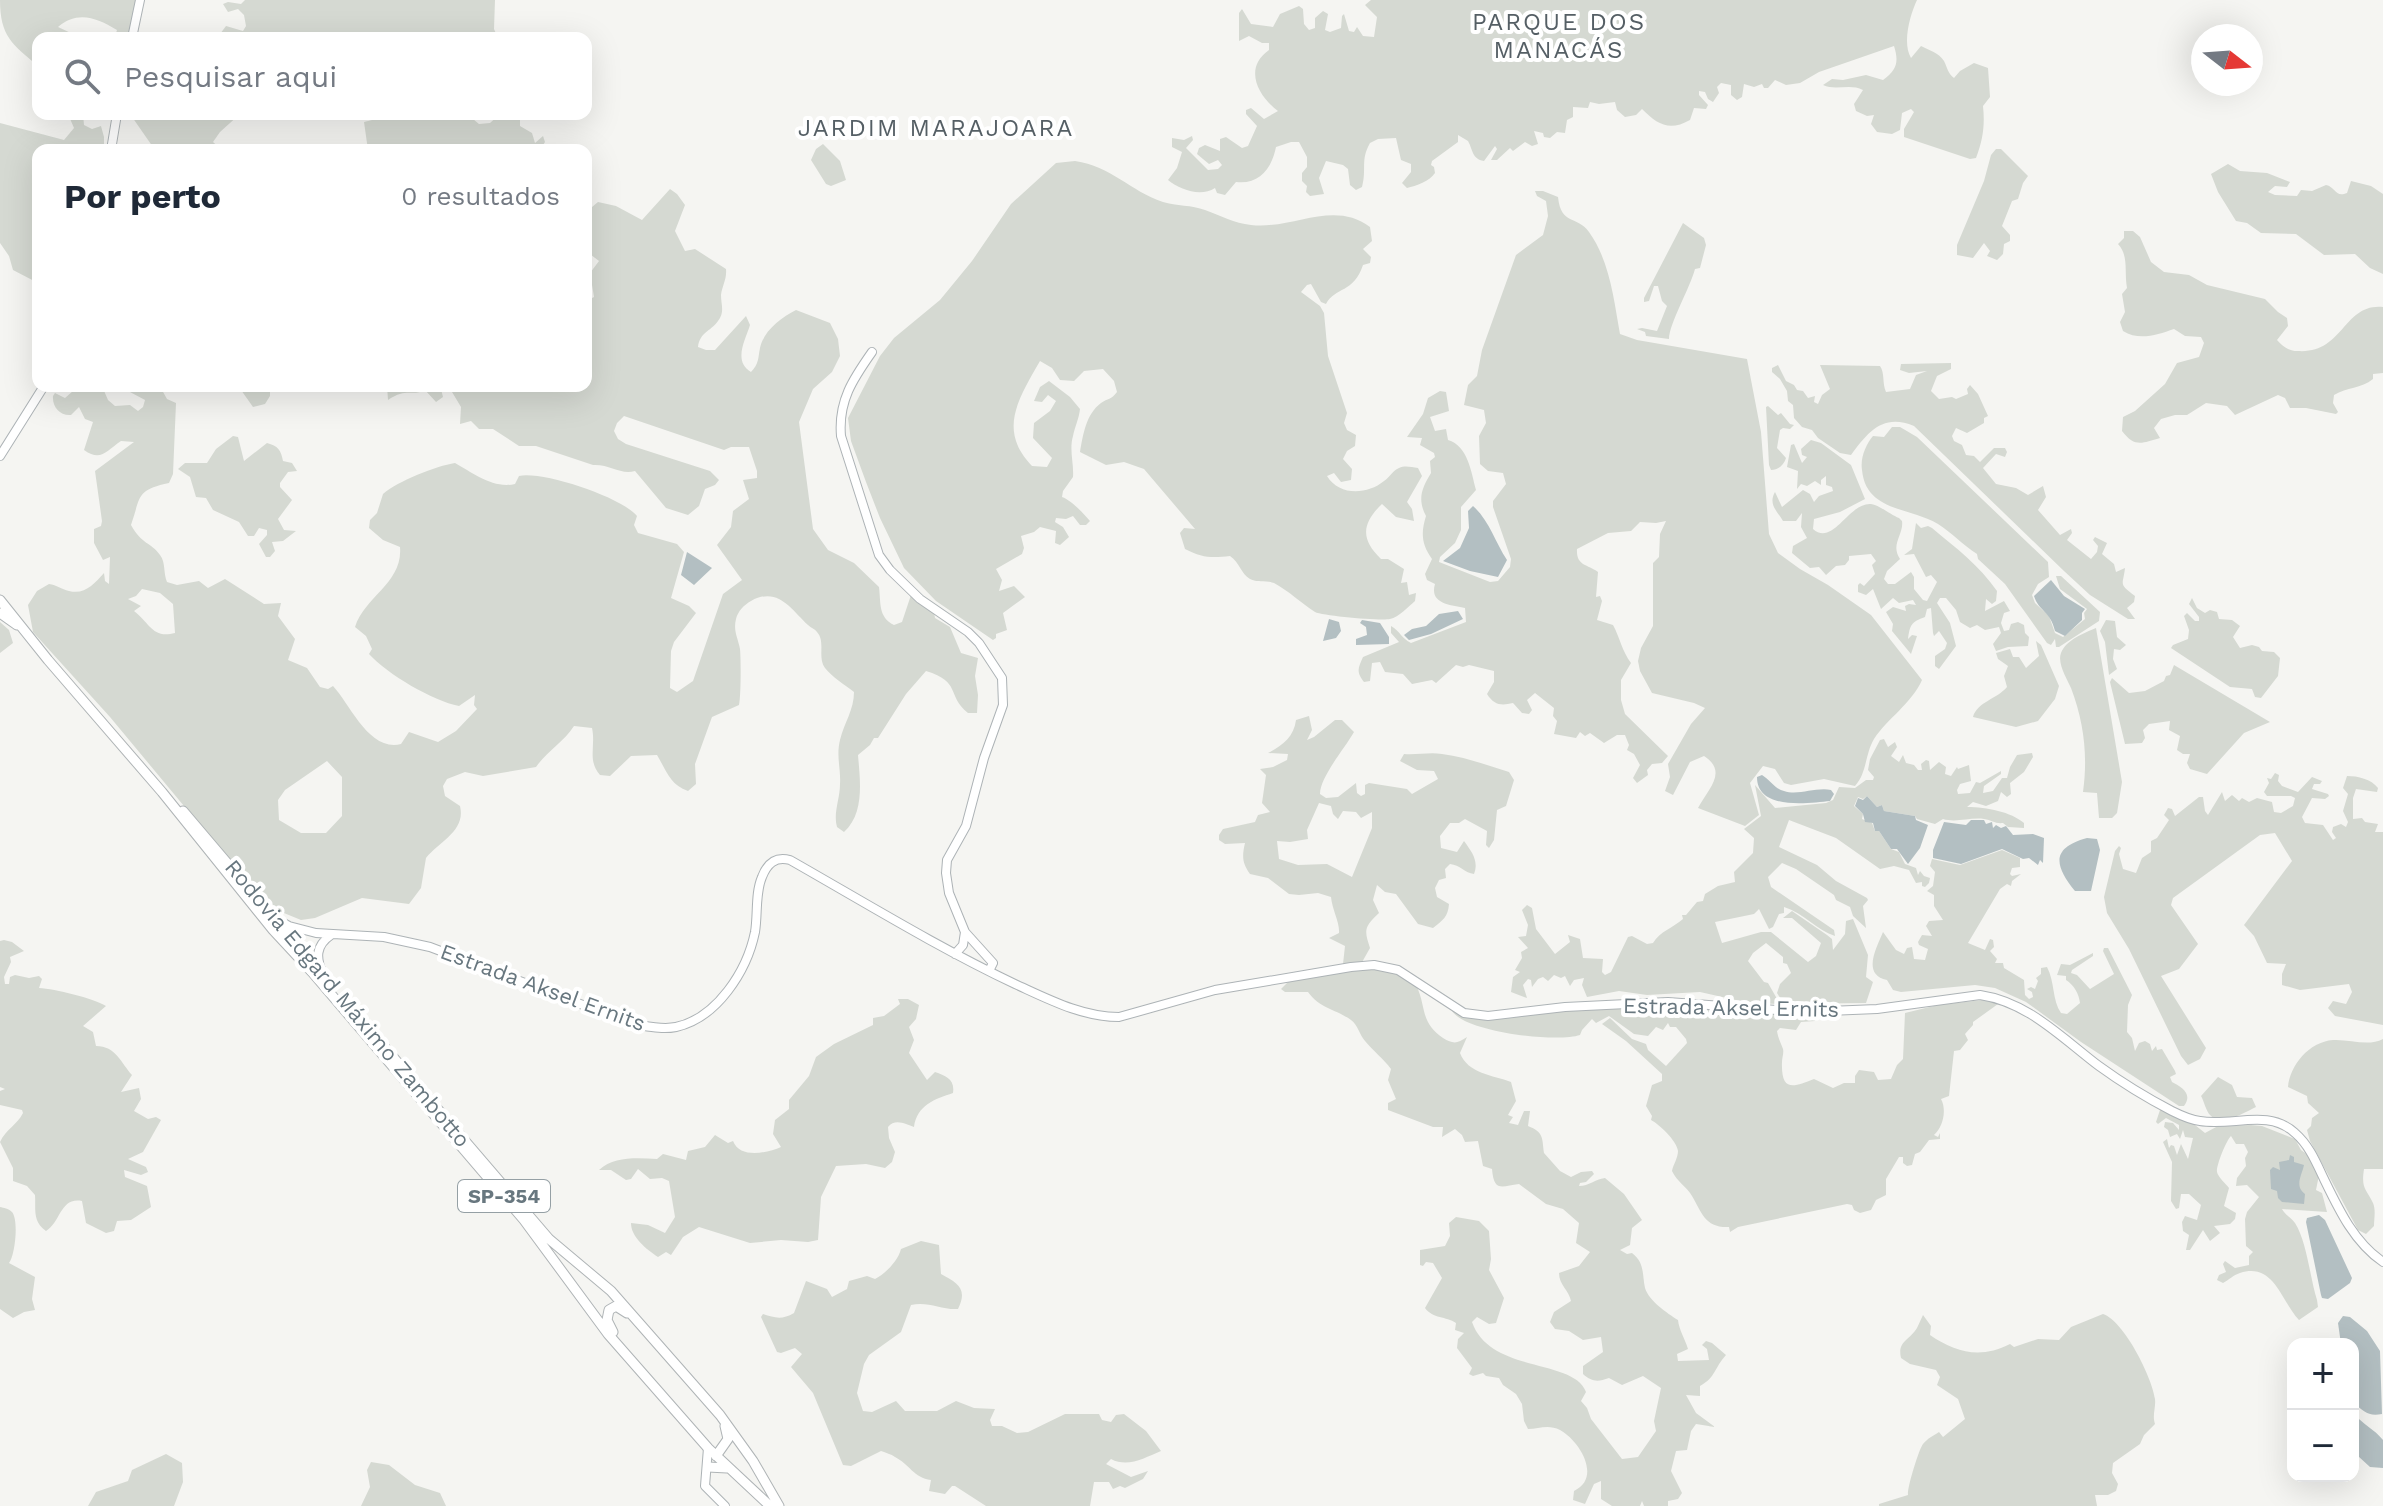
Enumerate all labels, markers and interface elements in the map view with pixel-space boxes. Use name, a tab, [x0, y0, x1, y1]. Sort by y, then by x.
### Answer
district label: PARQUE DOS MANACÁS	[1472, 8, 1646, 64]
north arrow	[2191, 24, 2263, 96]
search box	[32, 32, 592, 120]
icon: search	[60, 54, 104, 98]
text: Pesquisar aqui	[124, 59, 337, 94]
district label: JARDIM MARAJOARA	[798, 114, 1074, 142]
text: Por perto	[64, 176, 221, 216]
text: 0 resultados	[401, 181, 560, 211]
street label: Rodovia Edgard Máximo Zambotto	[220, 855, 475, 1152]
street label: Estrada Aksel Ernits	[437, 939, 649, 1036]
street label: Estrada Aksel Ernits	[1623, 993, 1839, 1022]
road number: SP-354	[458, 1180, 550, 1212]
map controls	[2287, 1338, 2359, 1482]
button: +	[2287, 1338, 2359, 1410]
button: −	[2287, 1410, 2359, 1482]

